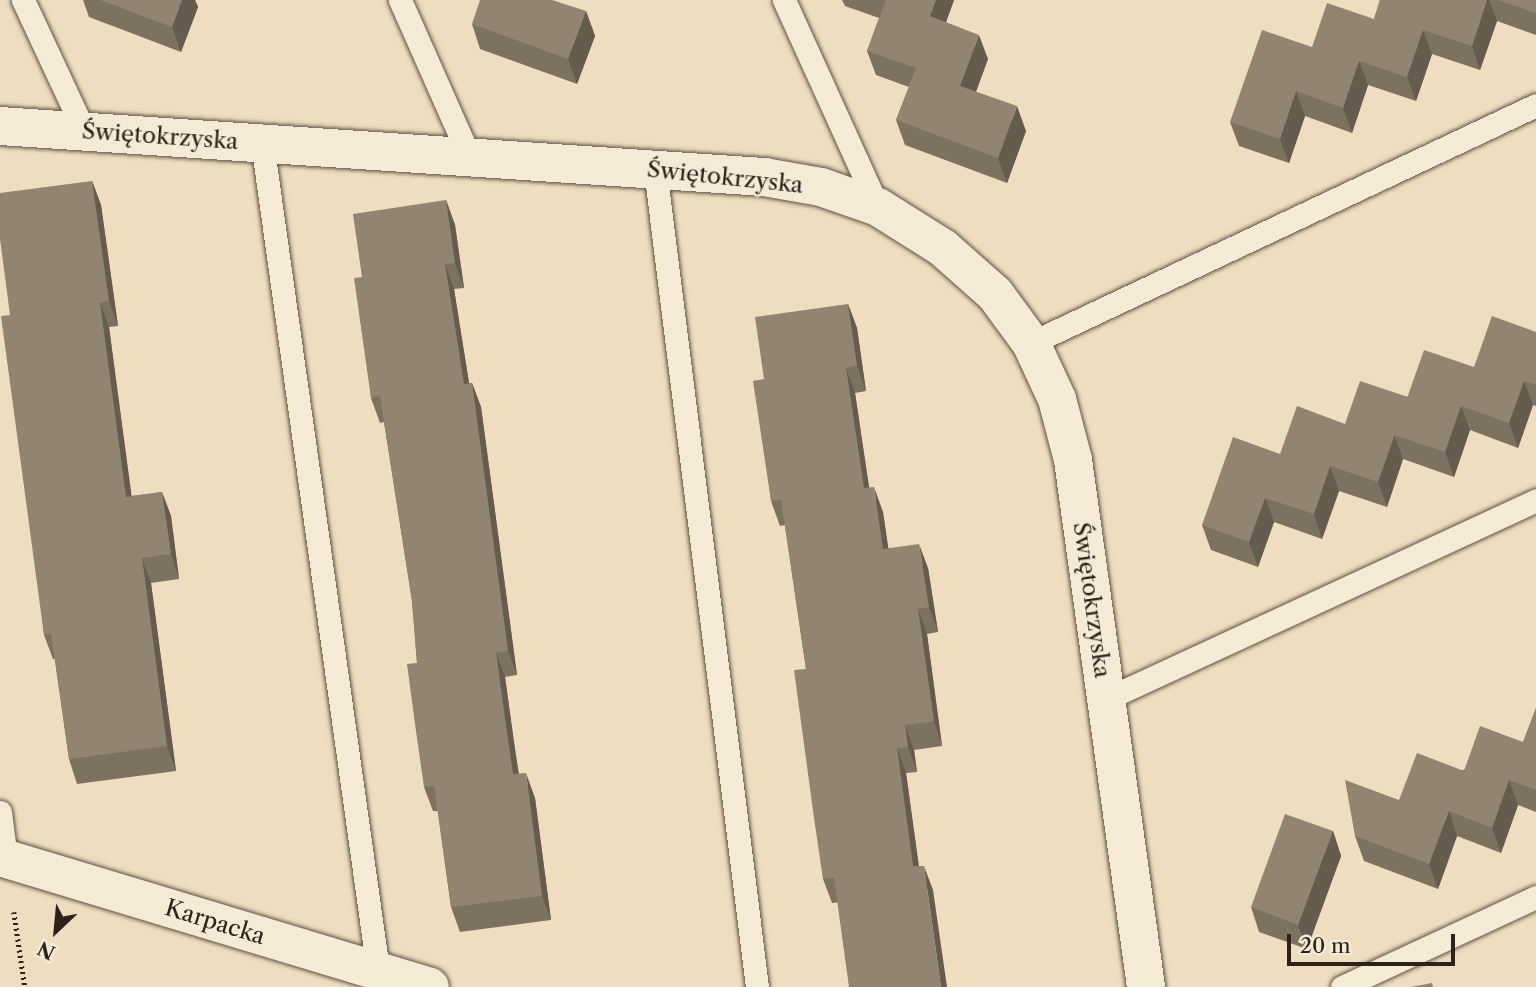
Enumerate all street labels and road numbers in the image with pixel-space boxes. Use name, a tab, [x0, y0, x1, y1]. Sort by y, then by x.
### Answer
street label: Świętokrzyska	[81, 117, 239, 155]
street label: Świętokrzyska	[646, 155, 804, 199]
street label: Świętokrzyska	[1067, 520, 1117, 680]
street label: Karpacka	[162, 894, 268, 950]

